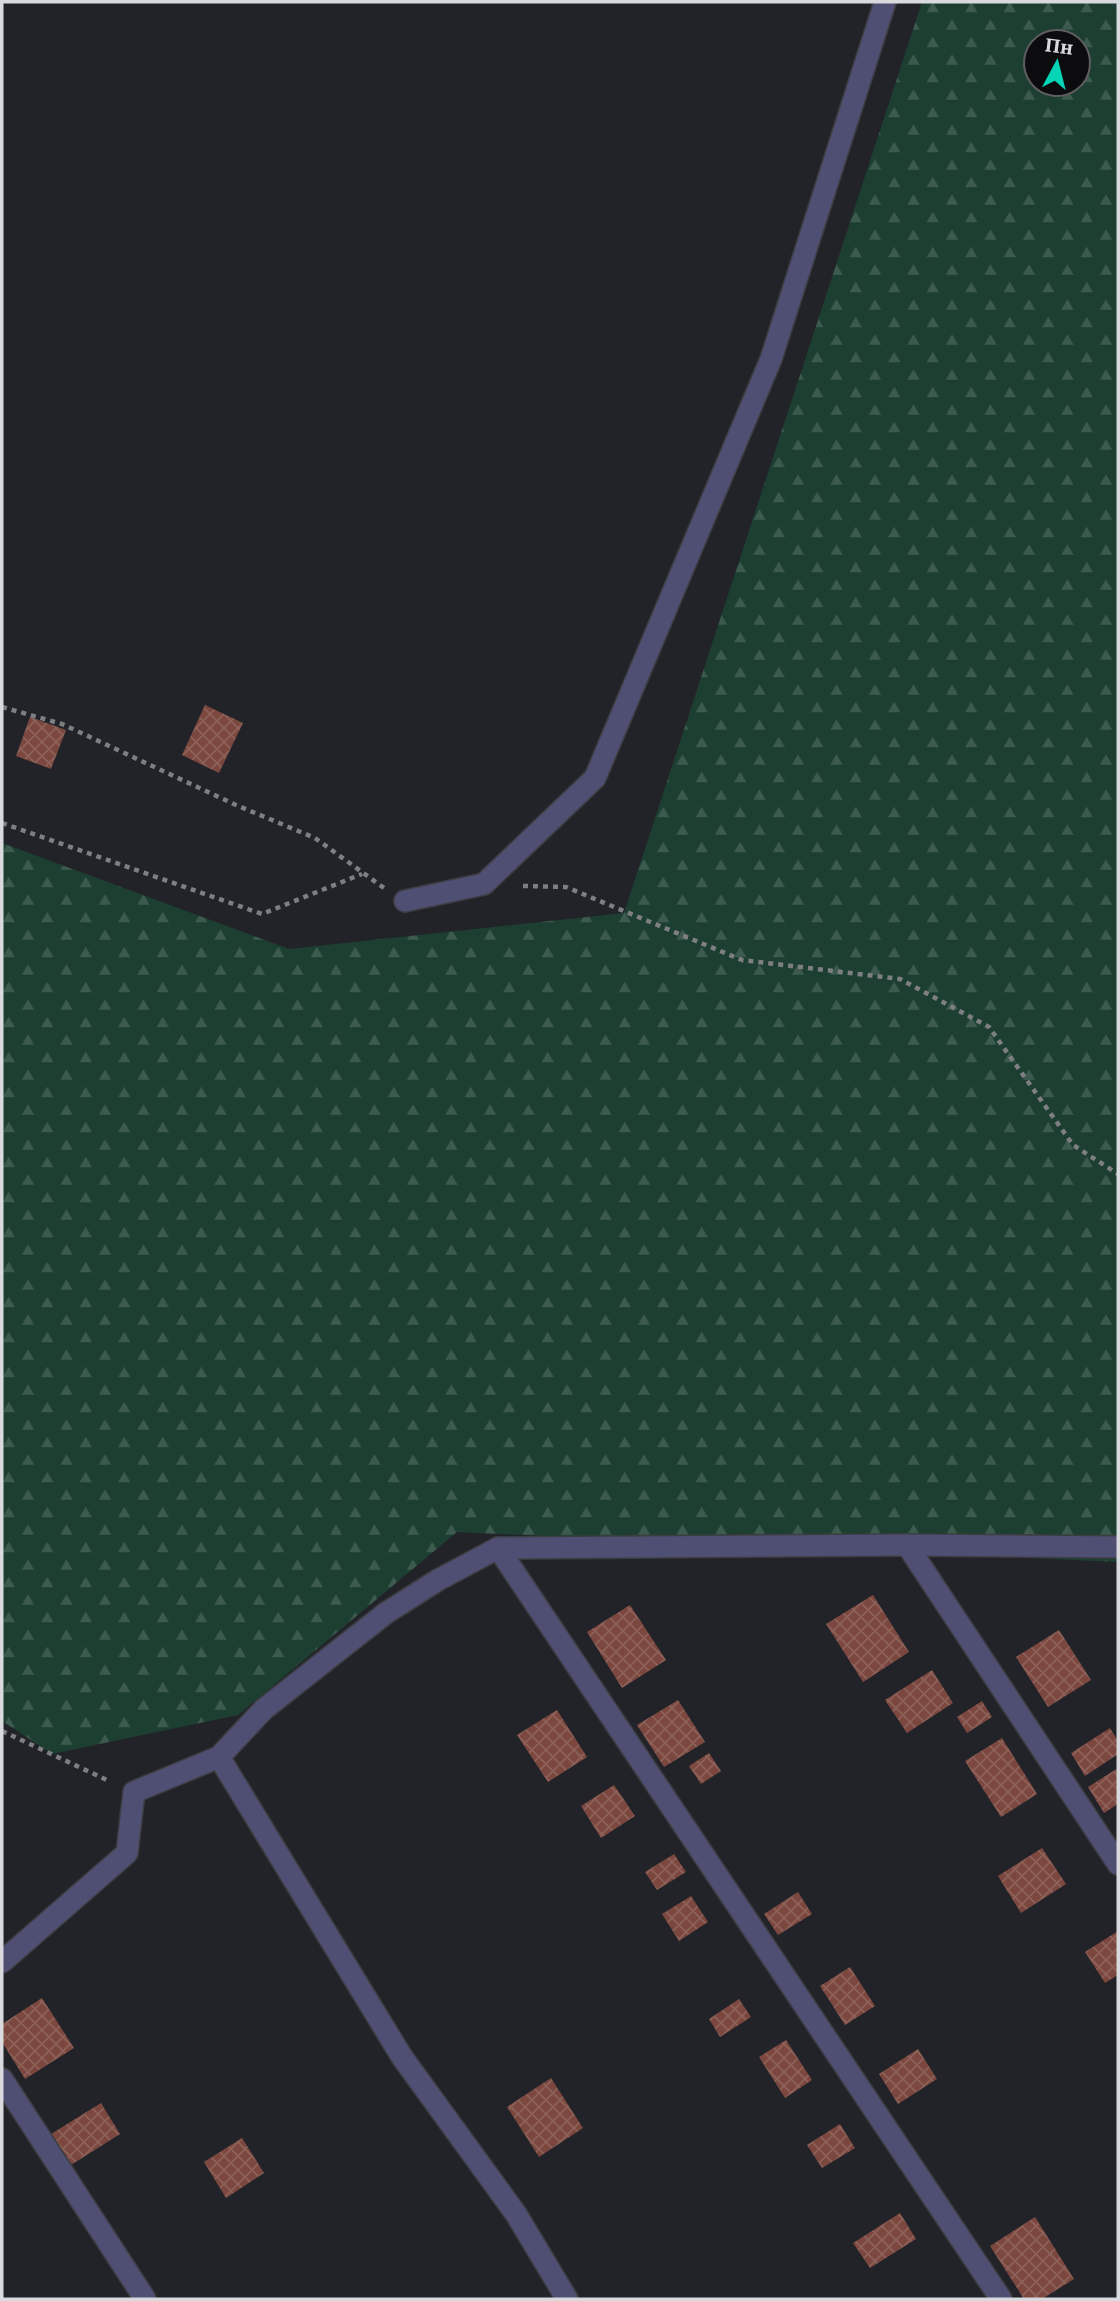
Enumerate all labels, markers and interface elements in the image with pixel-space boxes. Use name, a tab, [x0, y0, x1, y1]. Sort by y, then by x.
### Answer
north arrow	[1022, 28, 1092, 98]
text: Пн	[1044, 32, 1075, 60]

